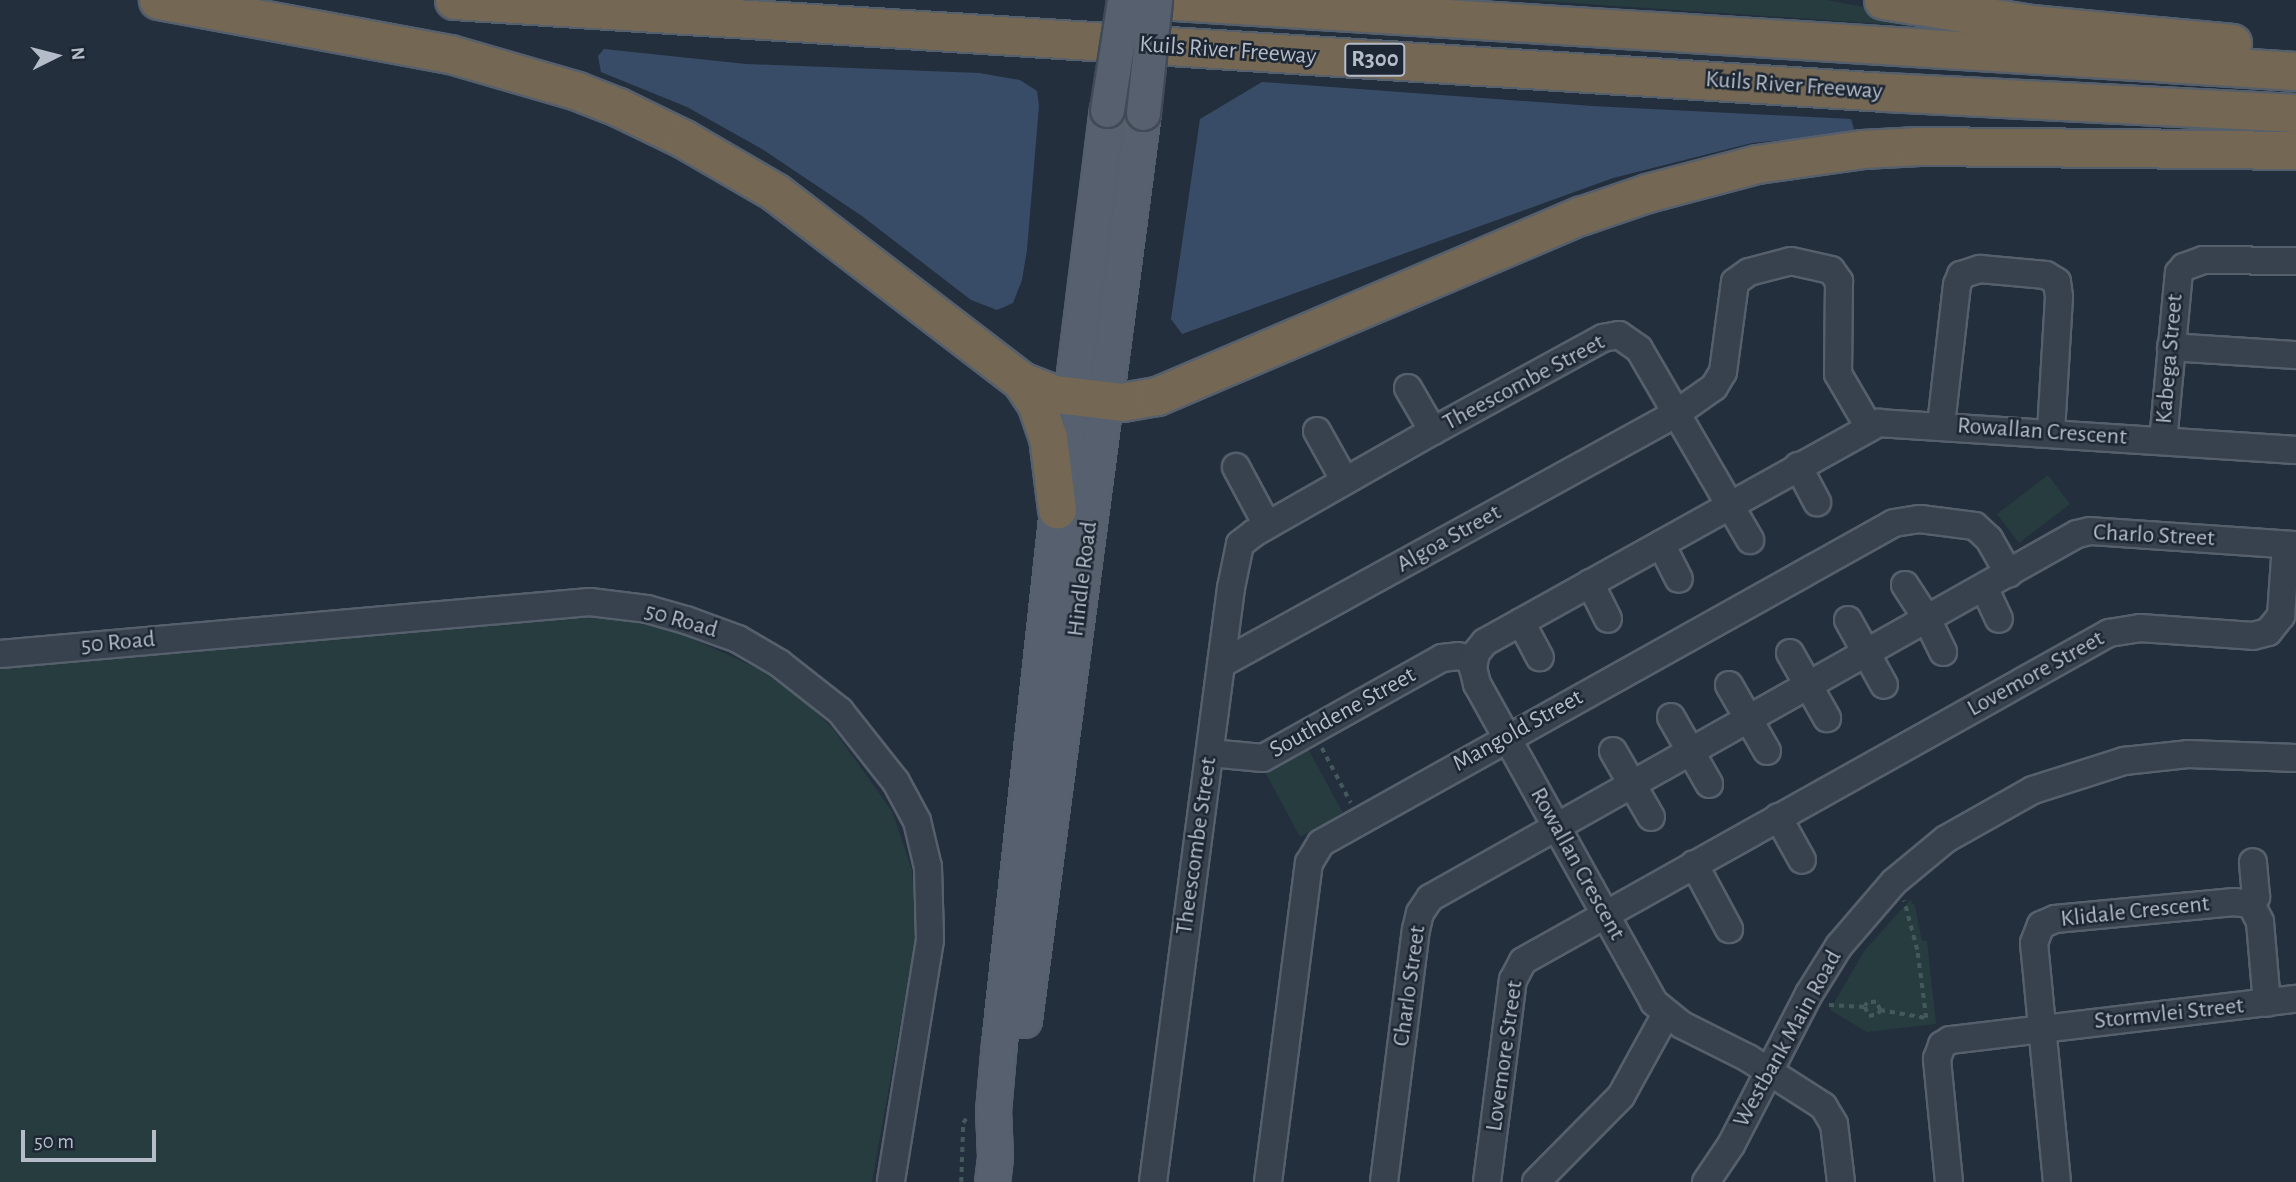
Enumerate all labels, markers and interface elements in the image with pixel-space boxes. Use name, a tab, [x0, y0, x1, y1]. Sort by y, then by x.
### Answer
north arrow	[21, 21, 91, 91]
street label: Kuils River Freeway	[1138, 30, 1318, 72]
road number: R300	[1344, 40, 1406, 80]
text: N	[67, 46, 88, 61]
street label: Kuils River Freeway	[1704, 65, 1884, 107]
street label: Kabega Street	[2150, 293, 2190, 425]
street label: Theescombe Street	[1438, 328, 1610, 438]
street label: Rowallan Crescent	[1956, 412, 2128, 452]
street label: Algoa Street	[1392, 499, 1506, 579]
street label: Charlo Street	[2092, 518, 2216, 554]
street label: Hindle Road	[1062, 520, 1104, 638]
street label: 50 Road	[641, 597, 721, 645]
street label: 50 Road	[80, 625, 156, 661]
street label: Lovemore Street	[1963, 625, 2109, 723]
street label: Southdene Street	[1265, 661, 1421, 765]
street label: Mangold Street	[1448, 683, 1588, 779]
street label: Theescombe Street	[1170, 755, 1224, 937]
street label: Rowallan Crescent	[1523, 783, 1631, 945]
street label: Klidale Crescent	[2059, 890, 2211, 934]
street label: Charlo Street	[1387, 924, 1433, 1048]
street label: Westbank Main Road	[1727, 945, 1849, 1133]
street label: Lovemore Street	[1480, 979, 1530, 1133]
street label: Stormvlei Street	[2093, 992, 2245, 1036]
scale bar	[24, 1116, 159, 1160]
text: 50 m	[34, 1131, 74, 1152]

